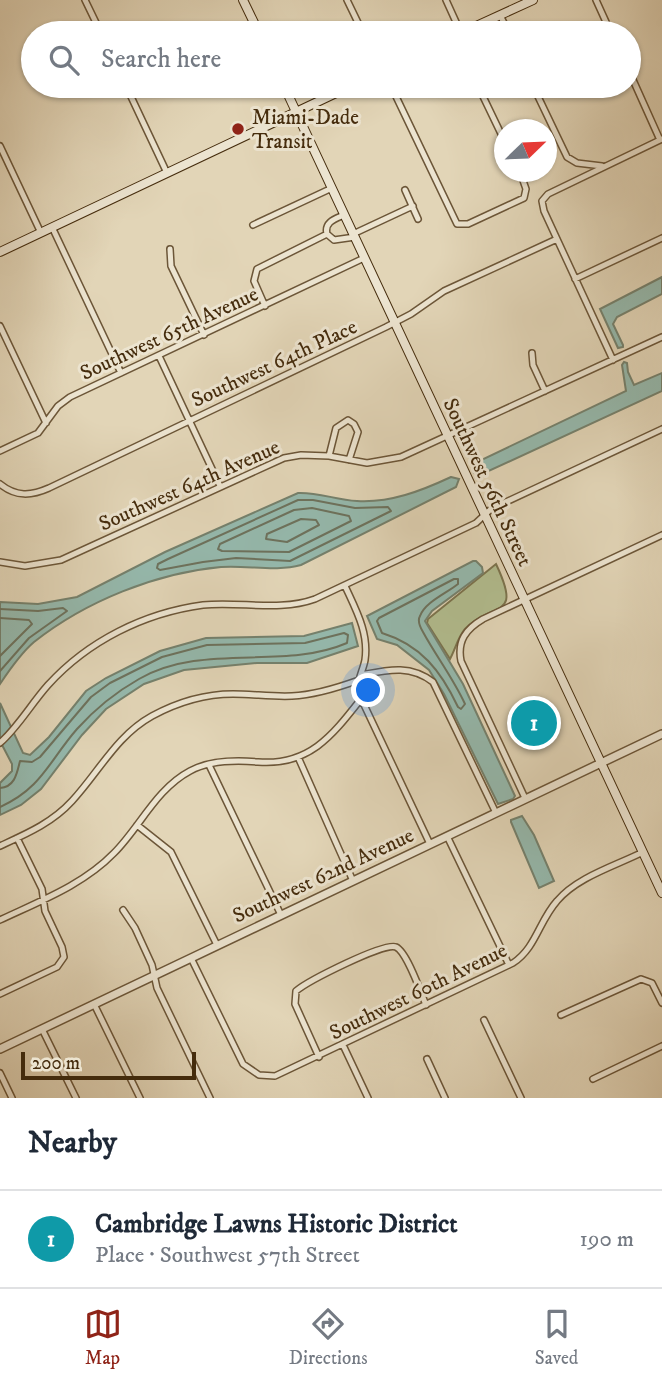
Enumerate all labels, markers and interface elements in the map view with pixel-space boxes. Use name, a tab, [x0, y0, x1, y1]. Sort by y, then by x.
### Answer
search box	[21, 21, 641, 98]
icon: search	[45, 41, 83, 79]
text: Search here	[101, 43, 221, 76]
place label: Miami-Dade Transit	[252, 105, 359, 155]
north arrow	[494, 119, 557, 182]
marker: Miami-Dade Transit	[230, 121, 246, 137]
street label: Southwest 65th Avenue	[76, 281, 263, 387]
street label: Southwest 64th Place	[188, 314, 362, 414]
street label: Southwest 56th Street	[437, 394, 538, 571]
street label: Southwest 64th Avenue	[95, 434, 284, 537]
your location	[351, 673, 385, 707]
pin: 1	[511, 697, 557, 749]
street label: Southwest 62nd Avenue	[229, 822, 418, 929]
street label: Southwest 60th Avenue	[325, 937, 512, 1046]
scale bar	[21, 1049, 196, 1081]
text: 200 m	[32, 1052, 80, 1075]
text: Nearby	[28, 1125, 117, 1162]
text: Cambridge Lawns Historic District	[95, 1208, 458, 1241]
text: 1	[47, 1225, 55, 1254]
text: 190 m	[580, 1225, 634, 1254]
text: Place · Southwest 57th Street	[95, 1241, 360, 1270]
tab: Map	[84, 1305, 122, 1370]
tab: Directions	[289, 1305, 368, 1370]
tab: Saved	[535, 1305, 578, 1370]

